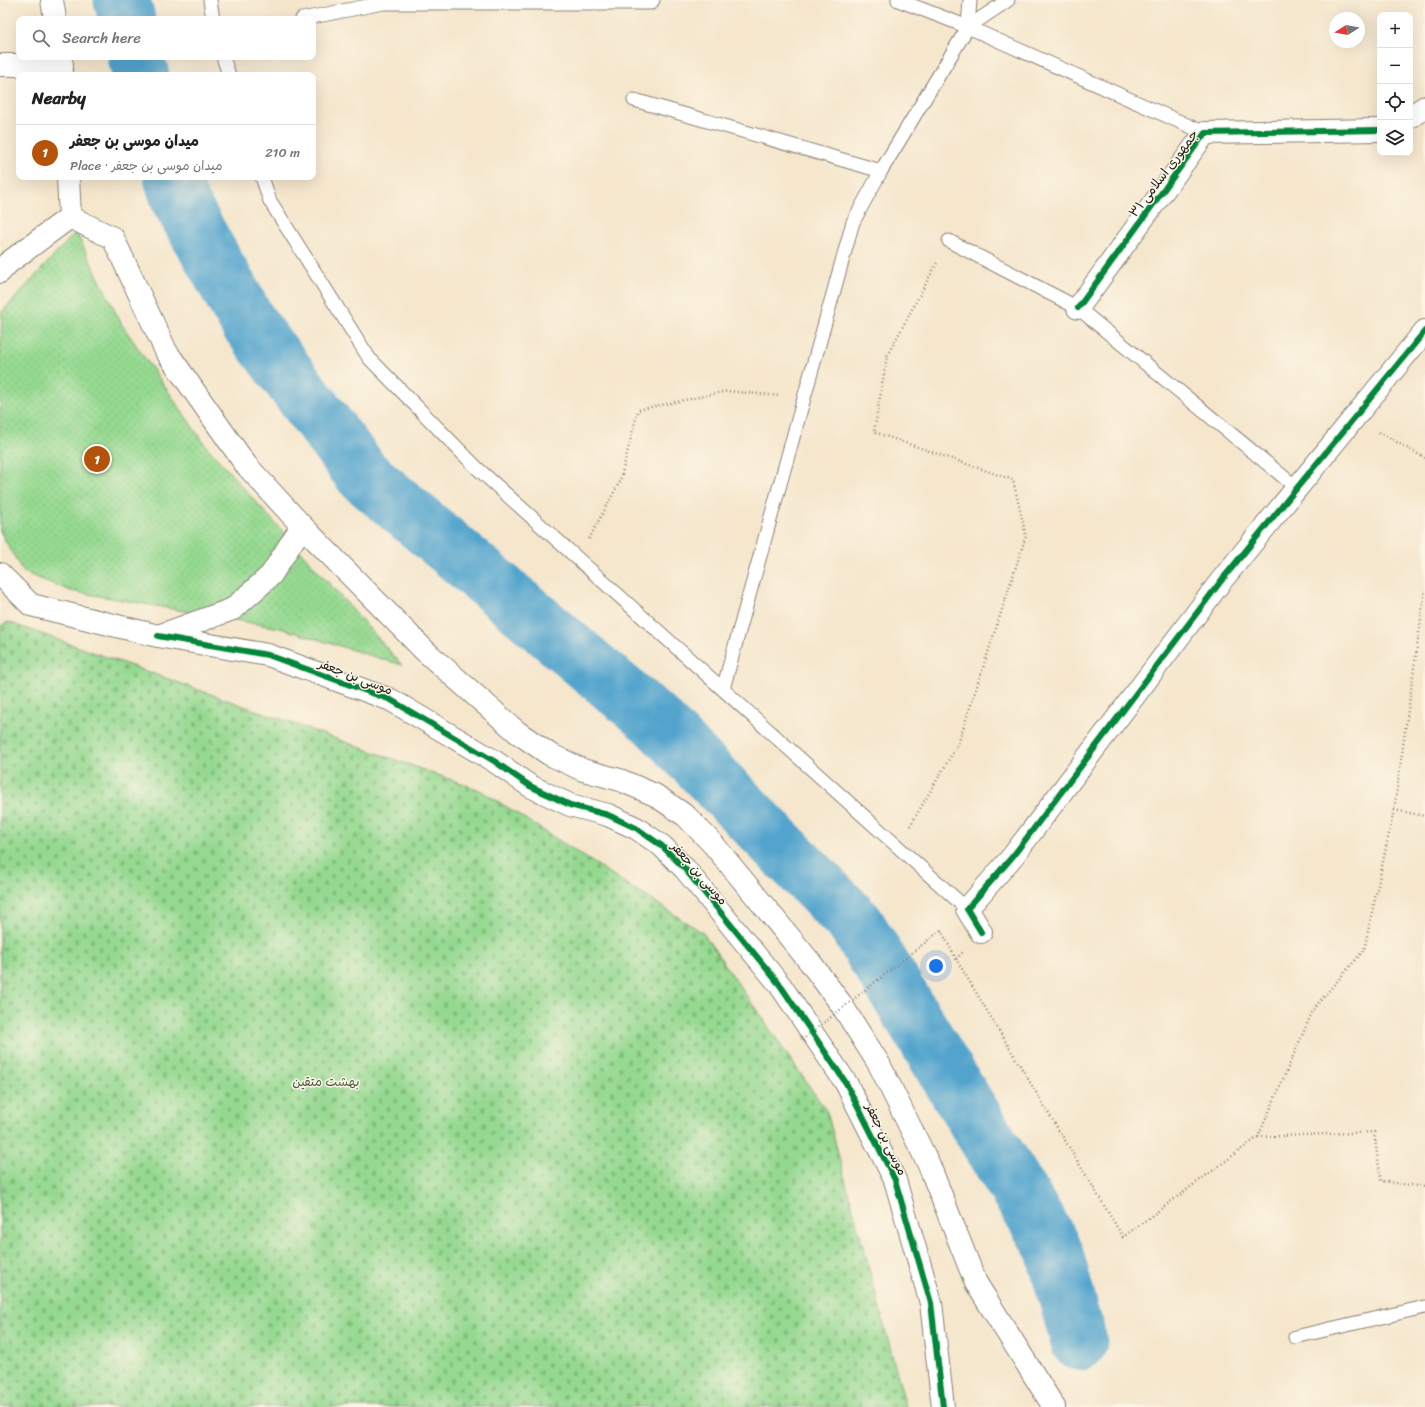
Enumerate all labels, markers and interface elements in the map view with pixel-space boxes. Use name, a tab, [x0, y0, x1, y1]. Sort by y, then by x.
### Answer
north arrow	[1329, 12, 1365, 48]
map controls	[1377, 12, 1413, 156]
button: +	[1377, 12, 1413, 48]
search box	[16, 16, 316, 60]
text: Search here	[62, 25, 141, 51]
icon: search	[30, 27, 52, 49]
button: −	[1377, 48, 1413, 84]
text: Nearby	[32, 83, 86, 113]
button: locate	[1377, 84, 1413, 120]
button: layers	[1377, 120, 1413, 156]
street label: جمهوری اسلامی ۳۱	[1122, 124, 1204, 222]
text: میدان موسی بن جعفر	[70, 128, 199, 154]
text: 1	[42, 141, 48, 164]
text: 210 m	[265, 141, 300, 164]
text: Place · میدان موسی بن جعفر	[70, 154, 223, 177]
pin: 1	[84, 444, 110, 474]
street label: موسی بن جعفر	[314, 651, 396, 701]
street label: موسی بن جعفر	[665, 836, 734, 910]
your location	[926, 956, 946, 976]
park label: بهشت متقین	[292, 1070, 360, 1093]
street label: موسی بن جعفر	[859, 1098, 914, 1179]

